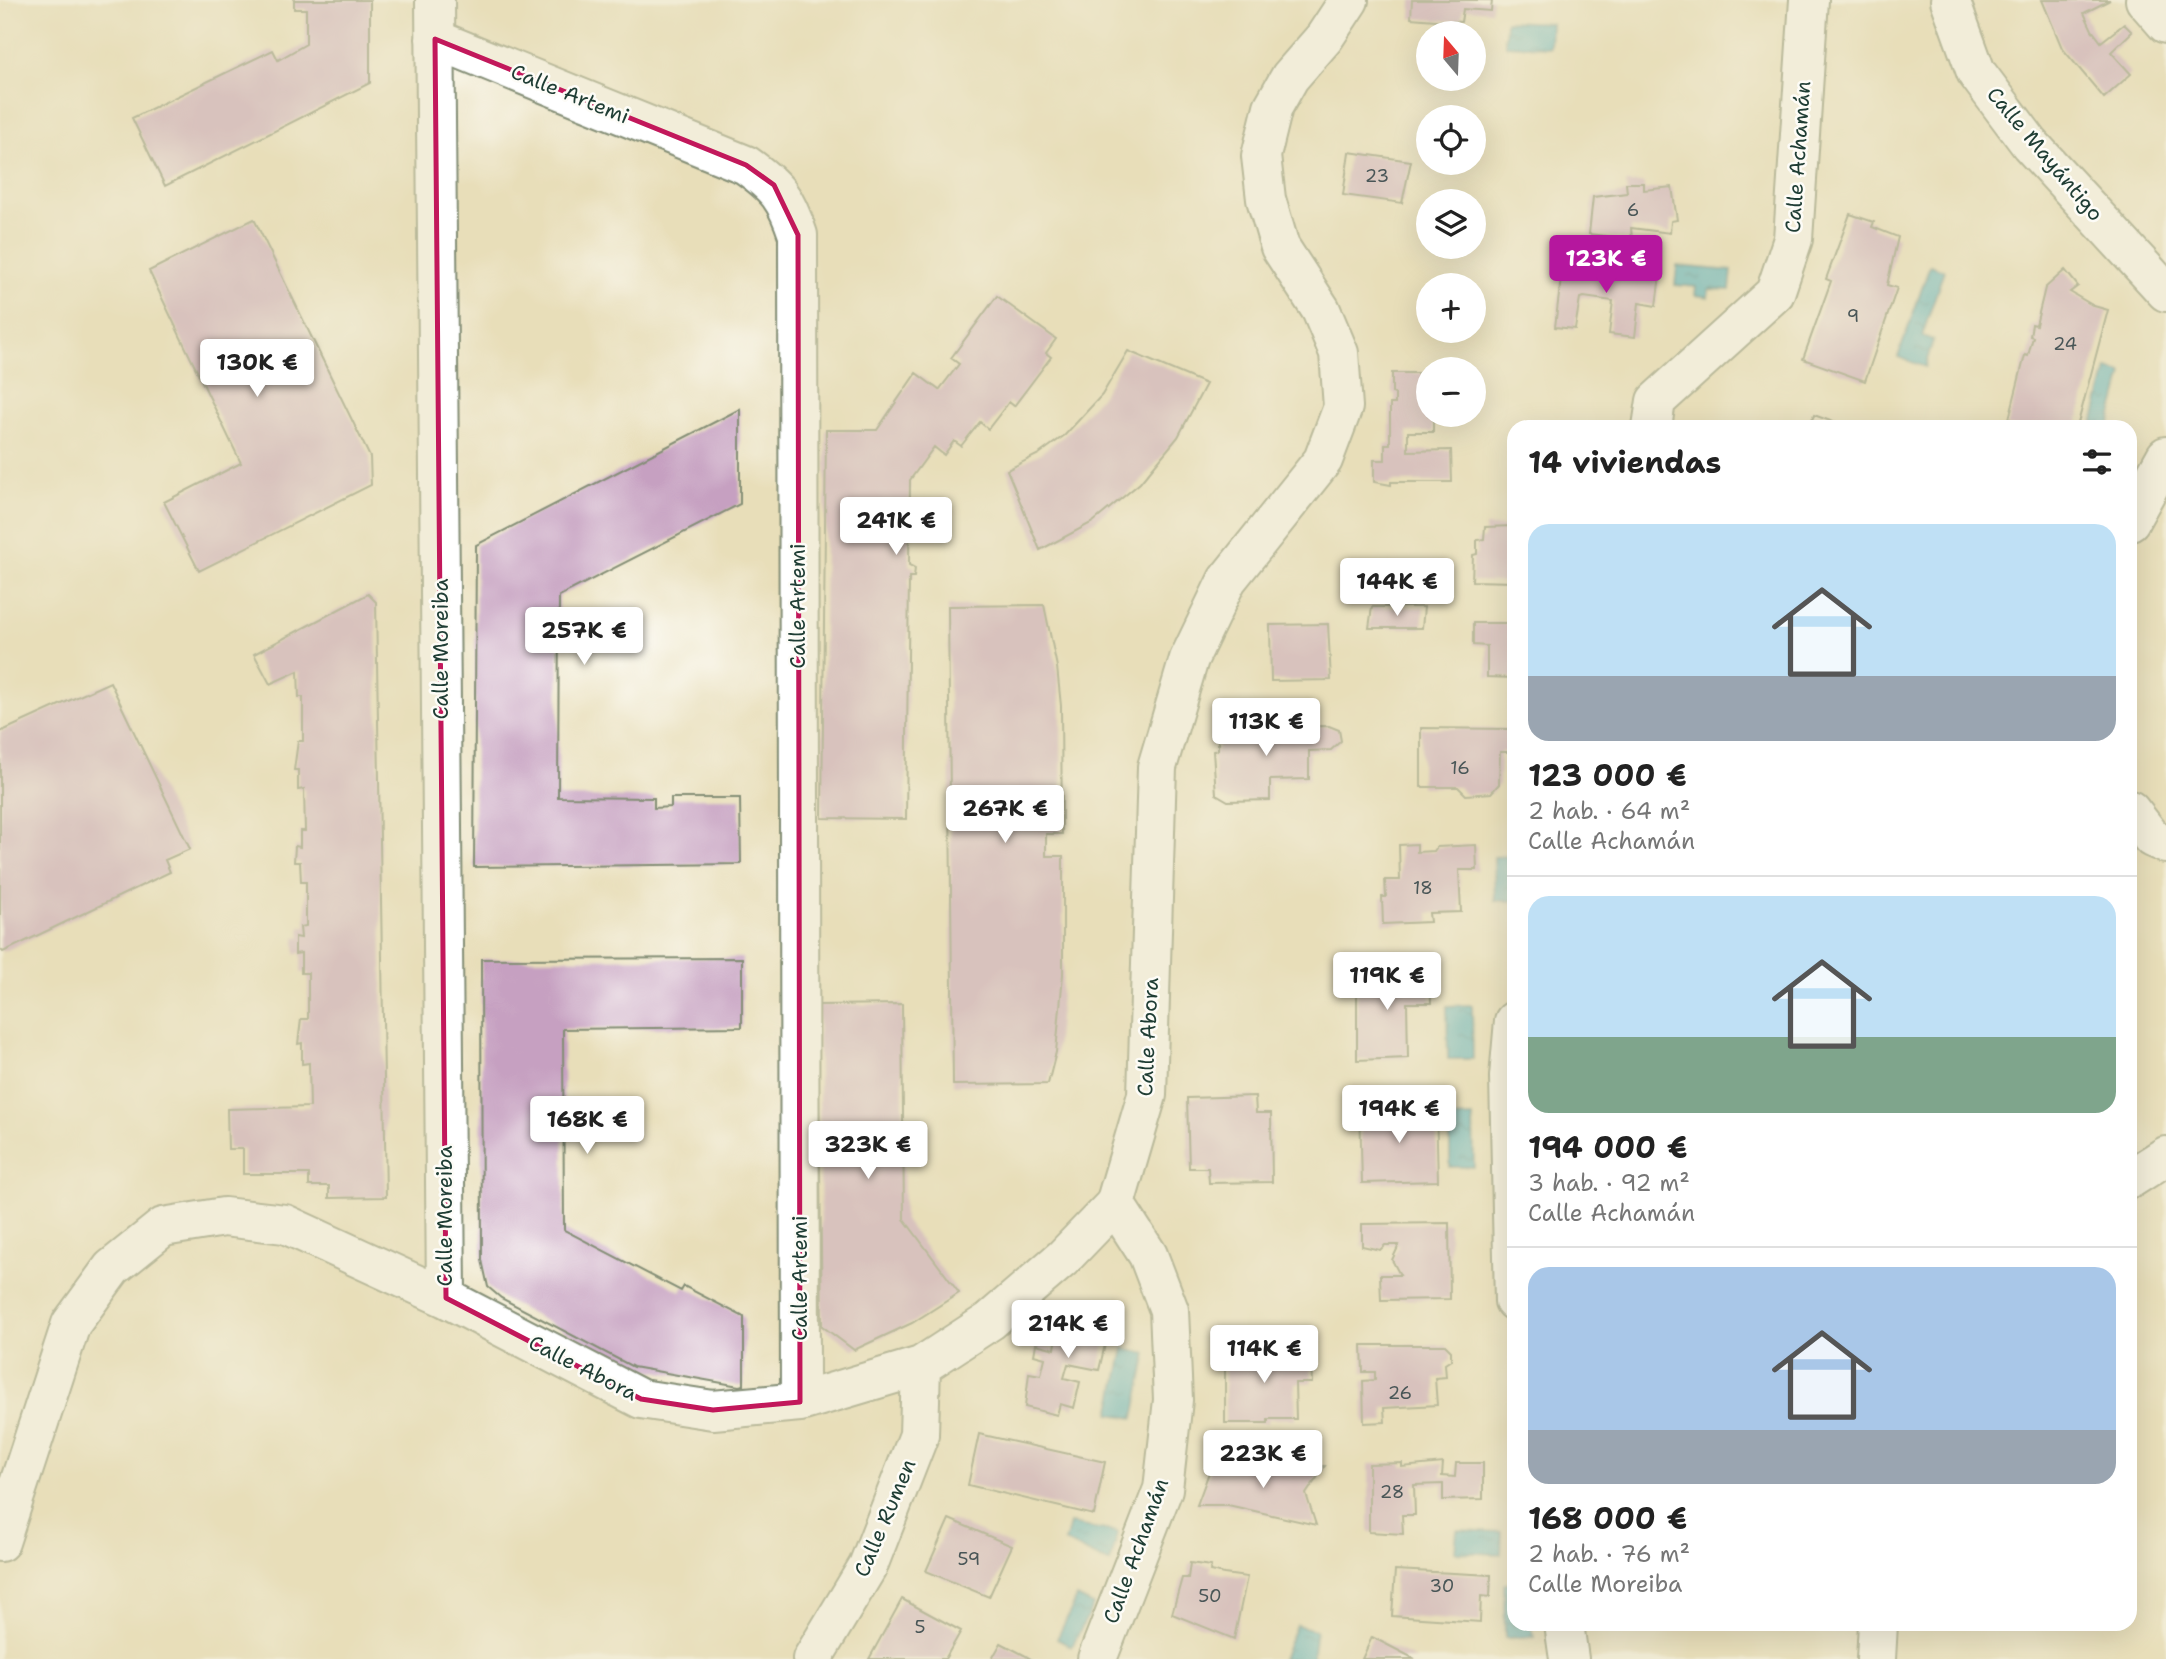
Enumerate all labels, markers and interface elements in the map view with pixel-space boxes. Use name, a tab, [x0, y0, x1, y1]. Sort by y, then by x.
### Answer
north arrow	[1416, 21, 1486, 91]
map controls	[1416, 21, 1486, 427]
street label: Calle Artemi	[507, 58, 633, 130]
street label: Calle Achamán	[1779, 80, 1817, 234]
street label: Calle Mayántigo	[1980, 81, 2110, 227]
button: locate	[1416, 105, 1486, 175]
house number: 23	[1365, 164, 1389, 188]
button: layers	[1416, 189, 1486, 259]
house number: 6	[1627, 198, 1639, 222]
pin: 123K €	[1549, 236, 1663, 295]
text: 123K €	[1565, 243, 1647, 273]
button: +	[1416, 273, 1486, 343]
house number: 9	[1847, 304, 1859, 328]
house number: 24	[2053, 332, 2077, 356]
pin: 130K €	[200, 340, 314, 399]
text: 130K €	[216, 347, 298, 377]
button: −	[1416, 357, 1486, 427]
text: 14 viviendas	[1528, 442, 1721, 483]
icon: filters	[2078, 443, 2116, 481]
pin: 241K €	[839, 498, 953, 557]
text: 241K €	[856, 505, 936, 535]
street label: Calle Artemi	[784, 543, 812, 669]
pin: 144K €	[1340, 558, 1454, 618]
text: 144K €	[1356, 566, 1438, 596]
icon: home	[1759, 569, 1885, 695]
street label: Calle Moreiba	[427, 579, 455, 719]
pin: 257K €	[527, 608, 641, 667]
text: 257K €	[541, 615, 627, 645]
pin: 113K €	[1209, 698, 1323, 758]
text: 113K €	[1228, 706, 1304, 736]
text: 123 000 €	[1528, 755, 1687, 796]
house number: 16	[1450, 756, 1470, 780]
pin: 267K €	[948, 786, 1062, 845]
text: 267K €	[962, 793, 1048, 823]
text: 2 hab. · 64 m²	[1528, 796, 1690, 826]
text: Calle Achamán	[1528, 826, 1695, 856]
house number: 18	[1413, 876, 1433, 900]
icon: home	[1759, 941, 1885, 1067]
pin: 119K €	[1330, 953, 1444, 1012]
text: 119K €	[1349, 960, 1425, 990]
street label: Calle Abora	[1131, 977, 1165, 1097]
pin: 194K €	[1342, 1086, 1456, 1145]
text: 194K €	[1358, 1093, 1440, 1123]
pin: 168K €	[530, 1096, 644, 1156]
text: 168K €	[546, 1104, 628, 1134]
pin: 323K €	[811, 1122, 925, 1181]
text: 194 000 €	[1528, 1127, 1687, 1168]
text: 323K €	[825, 1129, 911, 1159]
street label: Calle Moreiba	[431, 1146, 459, 1286]
text: 3 hab. · 92 m²	[1528, 1168, 1690, 1198]
text: Calle Achamán	[1528, 1198, 1695, 1228]
street label: Calle Artemi	[786, 1215, 814, 1341]
pin: 214K €	[1011, 1300, 1125, 1360]
text: 214K €	[1028, 1308, 1108, 1338]
icon: home	[1759, 1312, 1885, 1438]
pin: 114K €	[1207, 1326, 1321, 1385]
street label: Calle Abora	[524, 1329, 642, 1407]
text: 114K €	[1226, 1333, 1302, 1363]
house number: 26	[1388, 1381, 1412, 1405]
pin: 223K €	[1206, 1430, 1320, 1490]
text: 223K €	[1219, 1438, 1307, 1468]
street label: Calle Rumen	[848, 1455, 922, 1581]
street label: Calle Achamán	[1097, 1474, 1175, 1627]
house number: 28	[1380, 1480, 1404, 1504]
text: 168 000 €	[1528, 1498, 1687, 1539]
text: 2 hab. · 76 m²	[1528, 1539, 1690, 1569]
house number: 59	[958, 1547, 980, 1571]
text: Calle Moreiba	[1528, 1569, 1682, 1599]
house number: 30	[1430, 1574, 1454, 1598]
house number: 50	[1198, 1584, 1222, 1608]
house number: 5	[914, 1615, 926, 1639]

